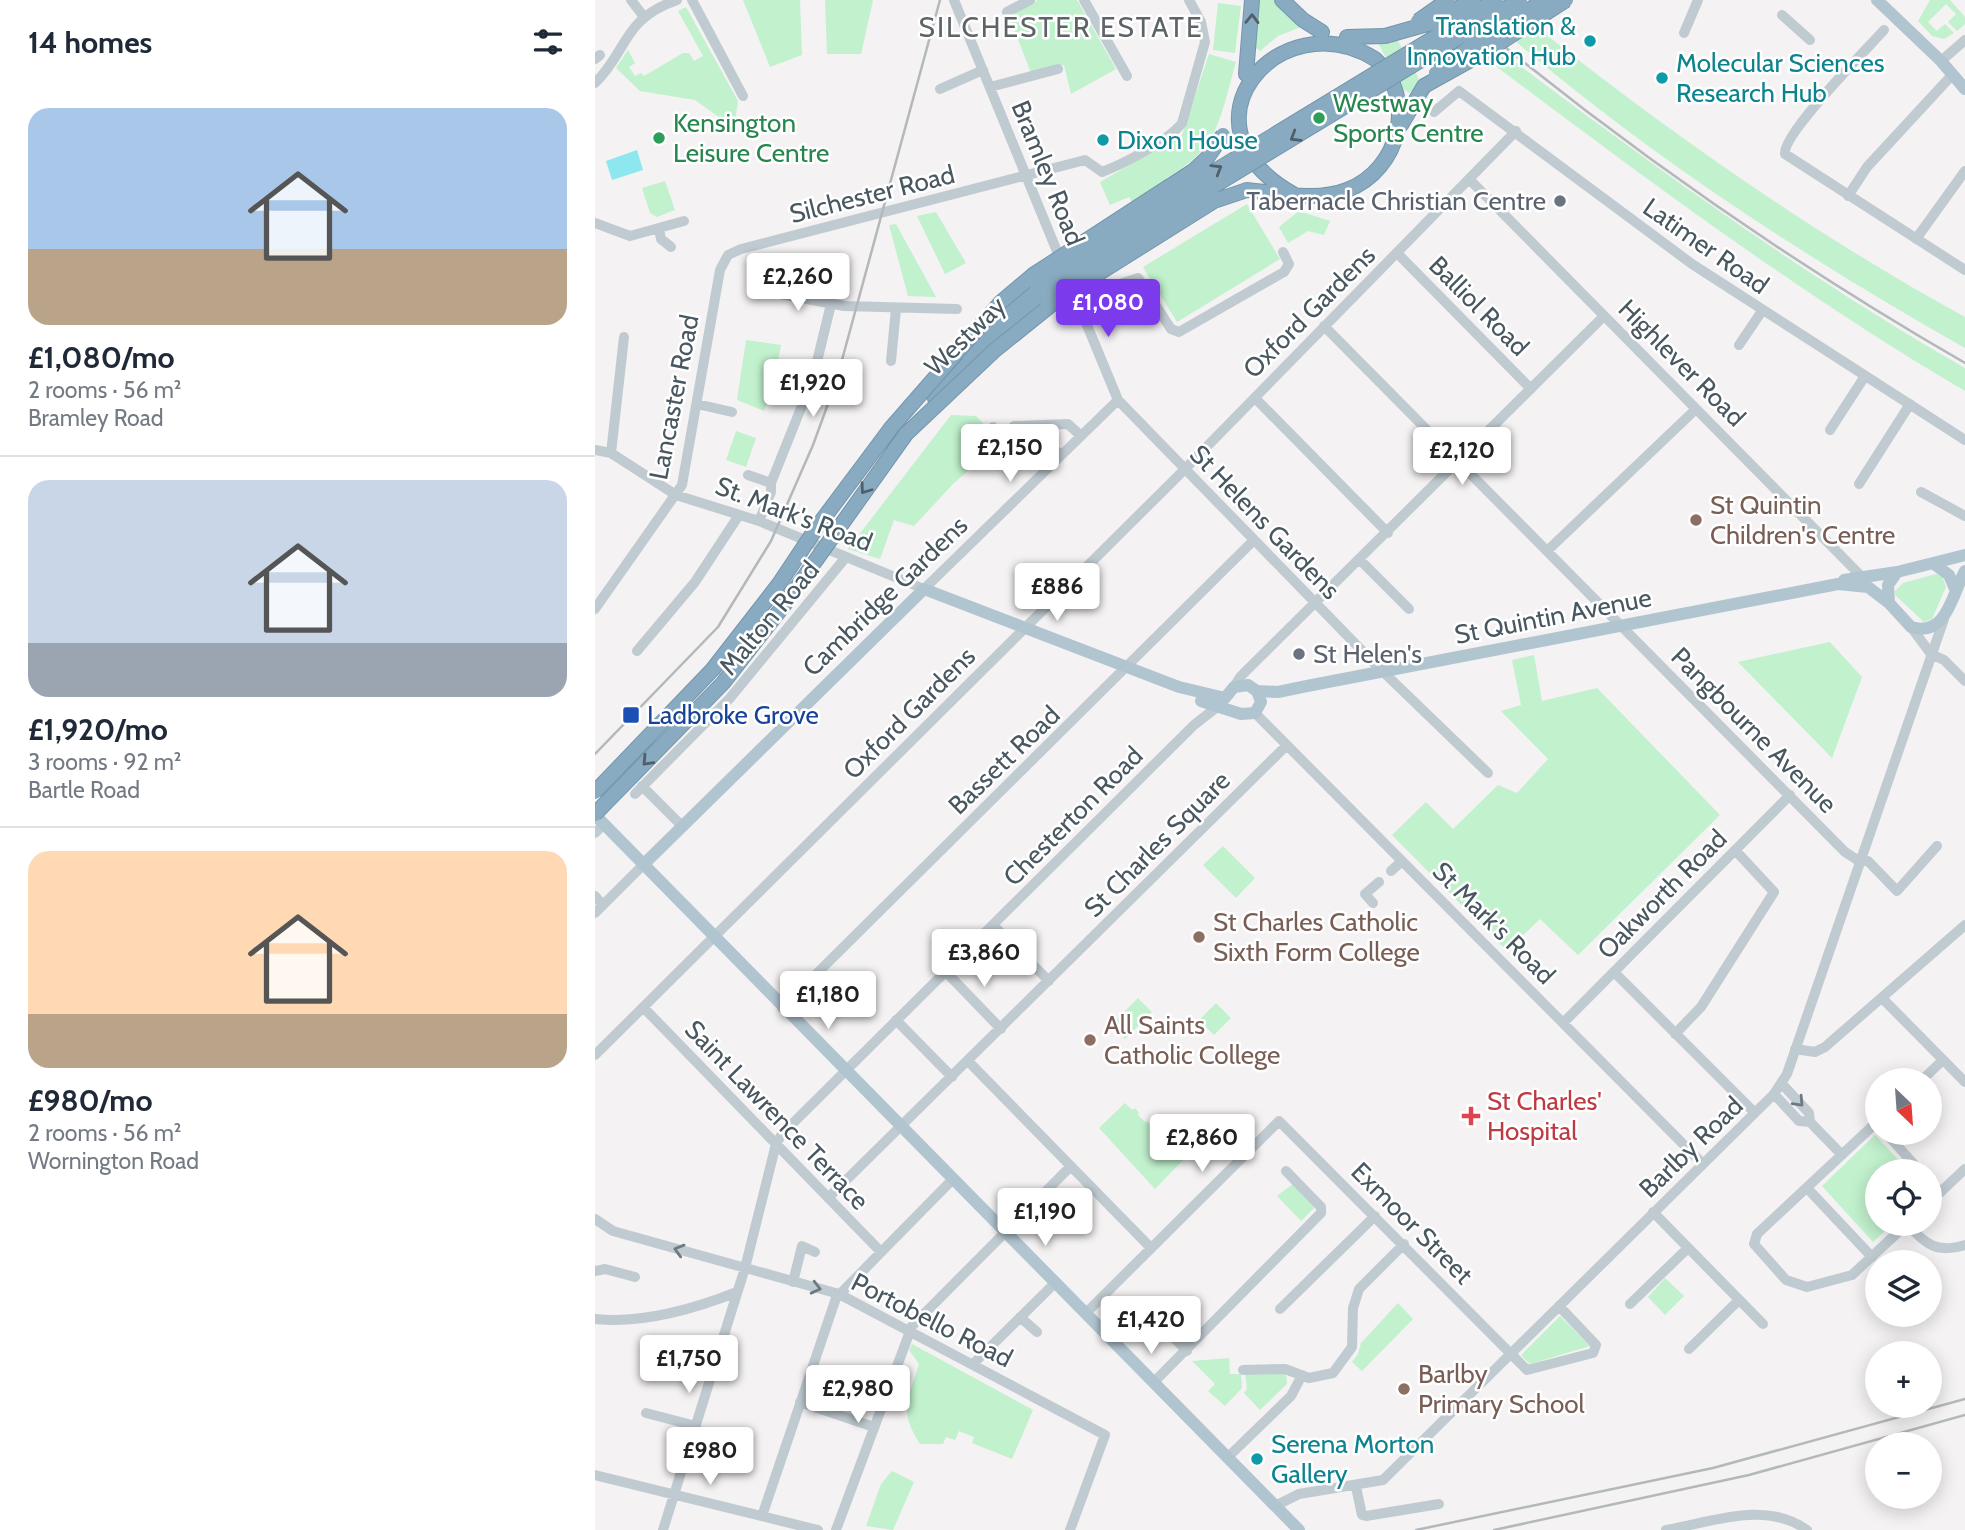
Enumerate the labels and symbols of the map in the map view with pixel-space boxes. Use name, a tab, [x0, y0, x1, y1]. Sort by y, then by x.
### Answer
district label: SILCHESTER ESTATE	[919, 10, 1203, 44]
place label: Translation & Innovation Hub	[1407, 10, 1576, 72]
one-way arrow	[1244, 13, 1260, 23]
marker: Translation & Innovation Hub	[1582, 33, 1598, 49]
place label: Molecular Sciences Research Hub	[1676, 47, 1885, 109]
marker: Molecular Sciences Research Hub	[1654, 70, 1670, 86]
place label: Westway Sports Centre	[1333, 87, 1484, 149]
street label: Bramley Road	[1004, 96, 1092, 250]
place label: Kensington Leisure Centre	[673, 107, 829, 169]
marker: Westway Sports Centre	[1311, 110, 1327, 126]
place label: Dixon House	[1117, 124, 1258, 156]
one-way arrow	[1289, 129, 1302, 142]
marker: Kensington Leisure Centre	[651, 130, 667, 146]
marker: Dixon House	[1095, 132, 1111, 148]
street label: Silchester Road	[786, 158, 958, 230]
one-way arrow	[1210, 164, 1223, 177]
place label: Tabernacle Christian Centre	[1246, 185, 1546, 217]
street label: Latimer Road	[1637, 191, 1775, 301]
marker: Tabernacle Christian Centre	[1552, 193, 1568, 209]
street label: Oxford Gardens	[1236, 239, 1382, 385]
street label: Balliol Road	[1422, 249, 1536, 363]
pin: £2,260	[741, 254, 855, 313]
pin: £1,080	[1051, 280, 1165, 339]
street label: Westway	[918, 290, 1012, 382]
street label: Highlever Road	[1612, 293, 1752, 433]
street label: Lancaster Road	[642, 312, 706, 482]
pin: £1,920	[756, 360, 870, 419]
pin: £2,150	[953, 424, 1067, 484]
pin: £2,120	[1405, 428, 1519, 487]
street label: St Helens Gardens	[1183, 438, 1347, 606]
street label: St. Mark's Road	[711, 469, 877, 559]
one-way arrow	[861, 481, 874, 494]
place label: St Quintin Children's Centre	[1710, 489, 1895, 551]
street label: Cambridge Gardens	[796, 509, 974, 683]
marker: St Quintin Children's Centre	[1688, 512, 1704, 528]
street label: Malton Road	[712, 554, 826, 682]
pin: £886	[1016, 564, 1098, 623]
street label: St Quintin Avenue	[1452, 581, 1654, 651]
place label: St Helen's	[1313, 638, 1422, 670]
street label: Oxford Gardens	[836, 640, 982, 786]
street label: Pangbourne Avenue	[1664, 640, 1844, 820]
marker: St Helen's	[1291, 646, 1307, 662]
place label: Ladbroke Grove	[647, 699, 819, 731]
street label: Bassett Road	[942, 699, 1066, 821]
marker: Ladbroke Grove	[621, 705, 641, 725]
street label: Chesterton Road	[997, 740, 1149, 892]
one-way arrow	[642, 753, 655, 766]
street label: St Charles Square	[1077, 764, 1237, 924]
street label: Oakworth Road	[1590, 822, 1734, 966]
street label: St Mark's Road	[1426, 855, 1562, 991]
place label: St Charles Catholic Sixth Form College	[1213, 906, 1420, 968]
marker: St Charles Catholic Sixth Form College	[1191, 929, 1207, 945]
pin: £3,860	[927, 930, 1041, 989]
pin: £1,180	[771, 972, 885, 1031]
place label: All Saints Catholic College	[1104, 1009, 1280, 1071]
street label: Saint Lawrence Terrace	[678, 1013, 876, 1217]
marker: All Saints Catholic College	[1082, 1032, 1098, 1048]
north arrow	[1865, 1068, 1943, 1144]
place label: St Charles' Hospital	[1487, 1085, 1602, 1147]
street label: Barlby Road	[1632, 1090, 1750, 1204]
one-way arrow	[1791, 1094, 1804, 1107]
marker: St Charles' Hospital	[1461, 1106, 1481, 1126]
pin: £2,860	[1145, 1114, 1259, 1174]
street label: Exmoor Street	[1344, 1155, 1480, 1291]
pin: £1,190	[988, 1188, 1102, 1248]
one-way arrow	[673, 1244, 685, 1259]
street label: Portobello Road	[846, 1266, 1018, 1374]
one-way arrow	[809, 1280, 821, 1294]
pin: £1,420	[1094, 1296, 1208, 1356]
pin: £1,750	[632, 1336, 746, 1395]
place label: Barlby Primary School	[1418, 1358, 1585, 1420]
pin: £2,980	[801, 1366, 915, 1425]
marker: Barlby Primary School	[1396, 1381, 1412, 1397]
pin: £980	[669, 1428, 751, 1487]
place label: Serena Morton Gallery	[1271, 1428, 1434, 1490]
marker: Serena Morton Gallery	[1249, 1451, 1265, 1467]

